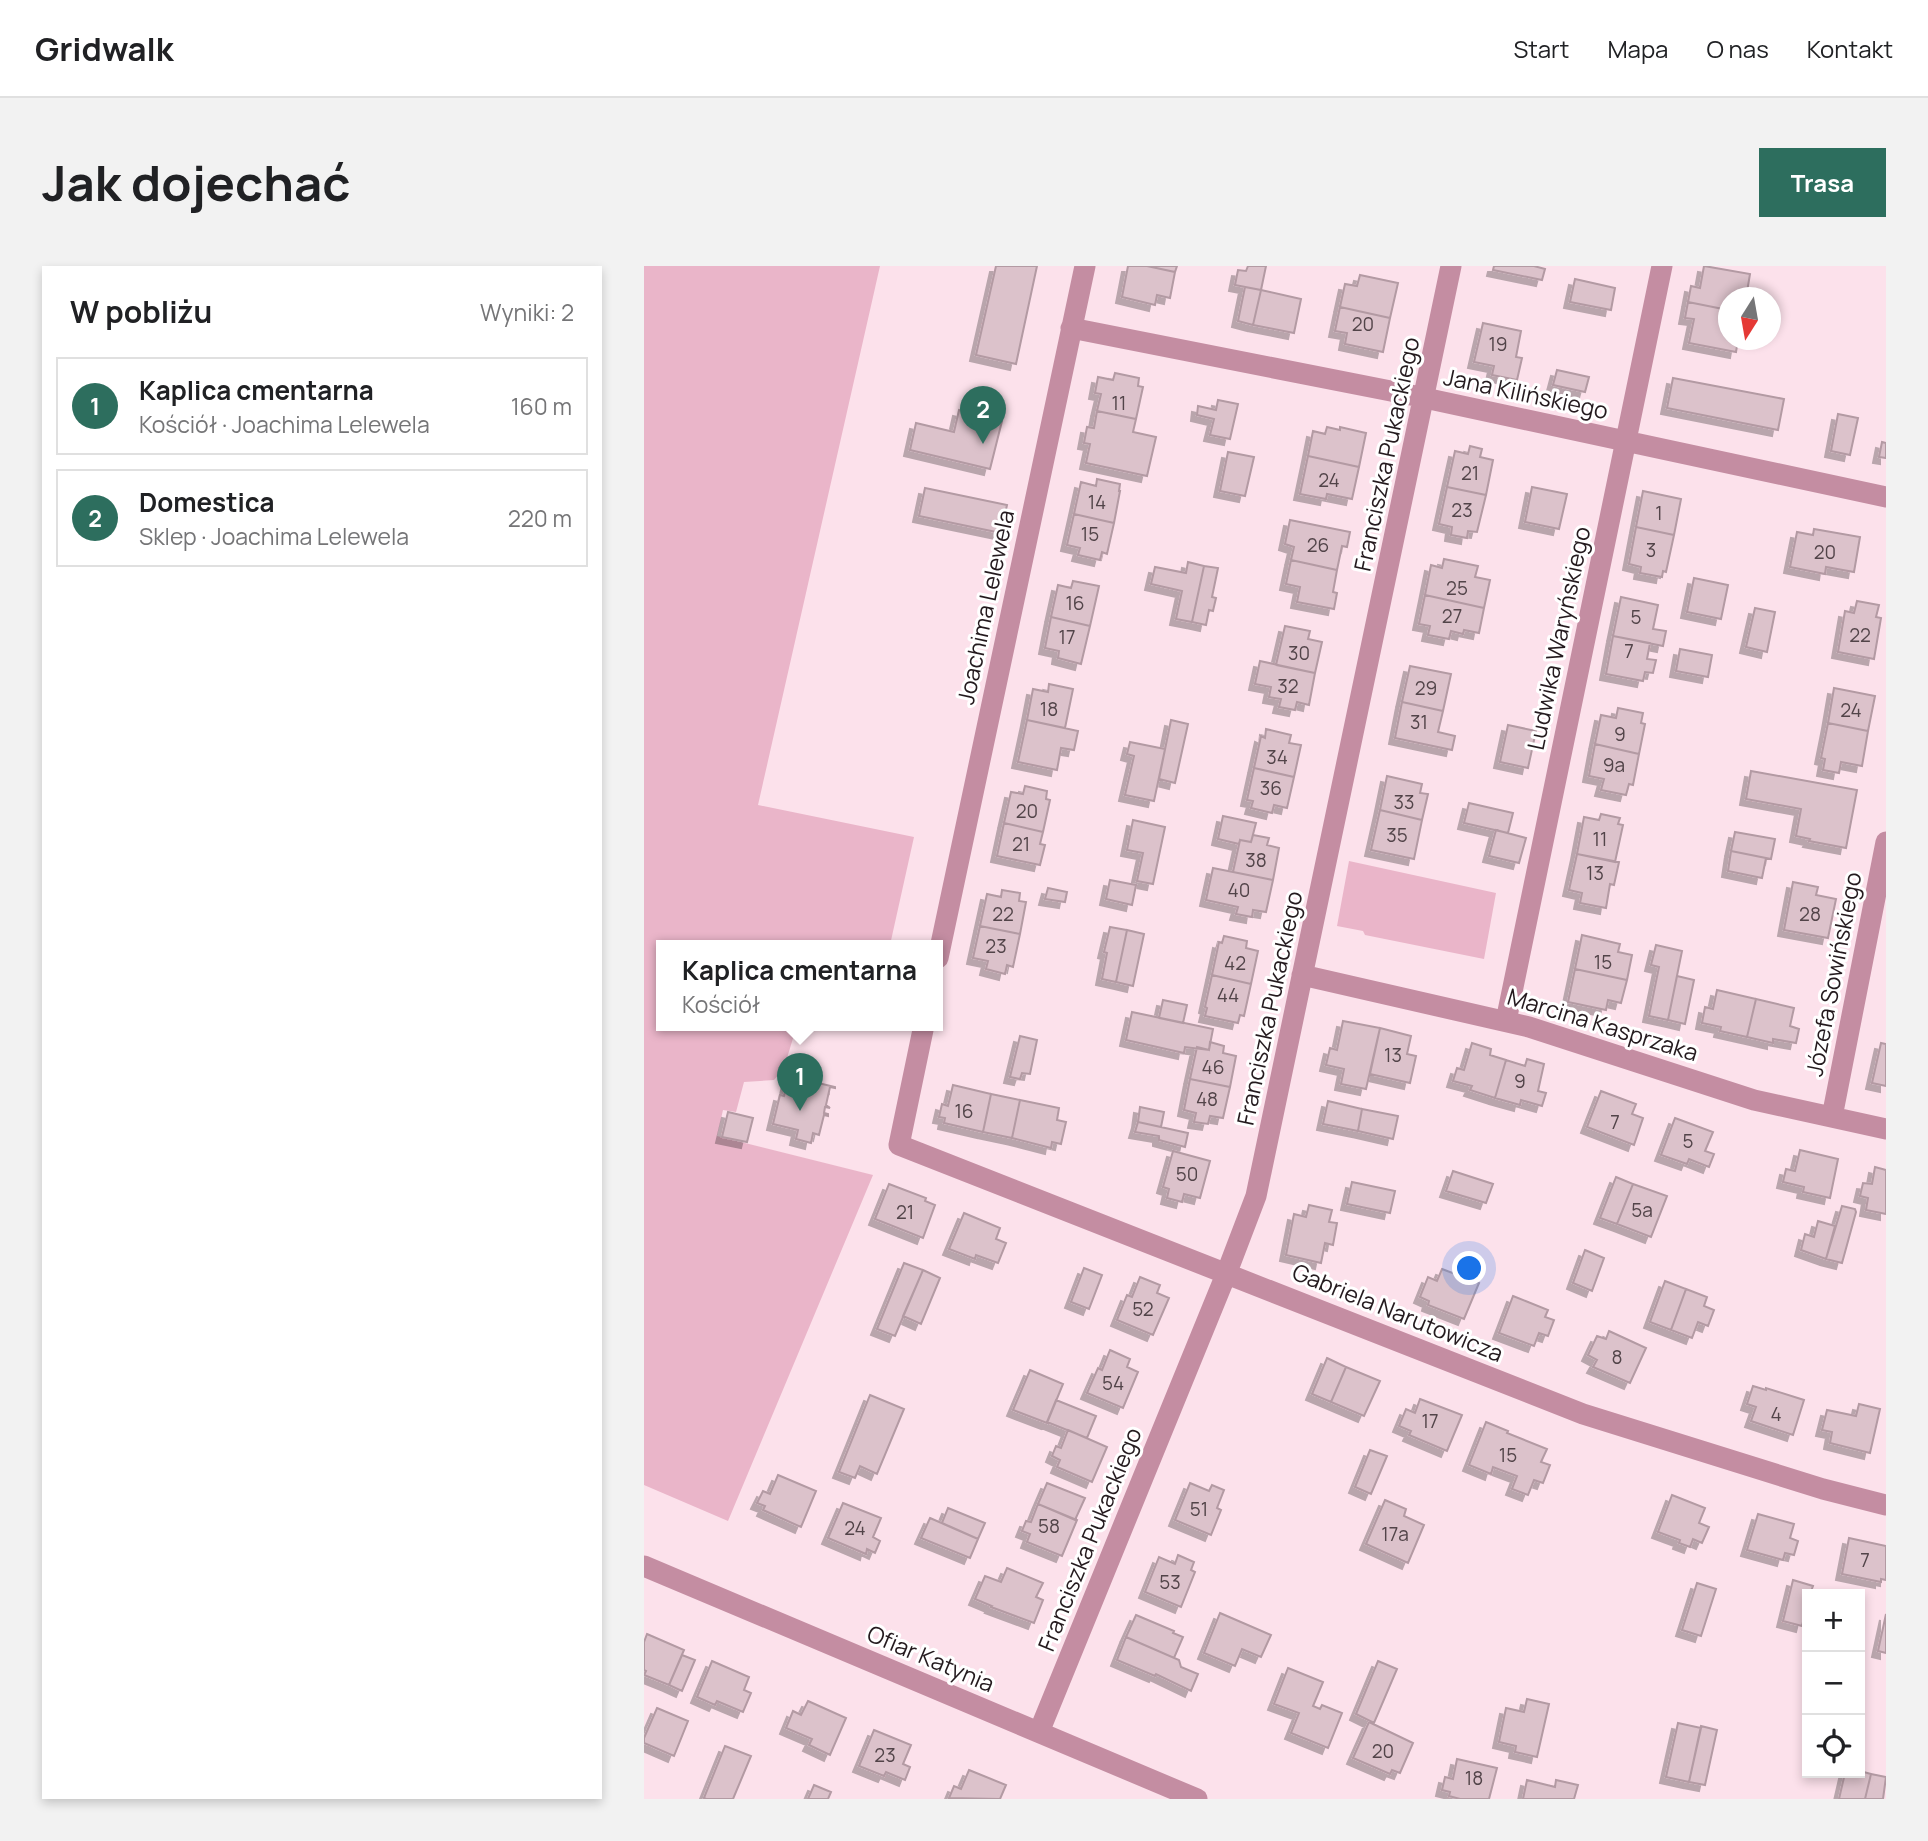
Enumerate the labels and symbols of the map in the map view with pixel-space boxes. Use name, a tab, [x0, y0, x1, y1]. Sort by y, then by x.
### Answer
north arrow	[1718, 287, 1781, 350]
house number: 20	[1352, 311, 1374, 337]
house number: 19	[1488, 331, 1508, 357]
street label: Franciszka Pukackiego	[1346, 334, 1426, 574]
street label: Jana Kilińskiego	[1441, 360, 1611, 426]
pin: 2	[960, 386, 1006, 444]
house number: 11	[1112, 390, 1126, 416]
house number: 21	[1461, 460, 1479, 486]
house number: 24	[1318, 467, 1340, 493]
house number: 14	[1088, 489, 1106, 515]
house number: 23	[1451, 497, 1473, 523]
house number: 1	[1655, 500, 1663, 526]
street label: Joachima Lelewela	[949, 507, 1021, 707]
house number: 15	[1081, 521, 1099, 547]
street label: Ludwika Waryńskiego	[1519, 523, 1597, 753]
house number: 26	[1307, 532, 1329, 558]
house number: 3	[1646, 537, 1656, 563]
house number: 20	[1814, 539, 1836, 565]
house number: 25	[1446, 575, 1468, 601]
house number: 16	[1065, 590, 1085, 616]
house number: 27	[1442, 603, 1462, 629]
house number: 5	[1631, 604, 1642, 630]
house number: 22	[1849, 622, 1871, 648]
house number: 17	[1059, 624, 1075, 650]
house number: 7	[1624, 638, 1634, 664]
house number: 30	[1288, 640, 1310, 666]
house number: 32	[1277, 673, 1299, 699]
house number: 29	[1415, 675, 1437, 701]
house number: 18	[1040, 696, 1058, 722]
house number: 24	[1840, 697, 1862, 723]
house number: 31	[1410, 709, 1428, 735]
house number: 9	[1614, 721, 1626, 747]
house number: 34	[1266, 744, 1288, 770]
house number: 9a	[1603, 752, 1625, 778]
house number: 36	[1260, 775, 1282, 801]
house number: 33	[1393, 789, 1415, 815]
house number: 20	[1016, 798, 1038, 824]
house number: 35	[1386, 822, 1408, 848]
house number: 11	[1593, 826, 1607, 852]
house number: 21	[1012, 831, 1030, 857]
house number: 38	[1245, 847, 1267, 873]
house number: 13	[1586, 860, 1604, 886]
street label: Józefa Sowińskiego	[1798, 869, 1868, 1079]
house number: 40	[1228, 877, 1250, 903]
street label: Franciszka Pukackiego	[1229, 888, 1309, 1128]
house number: 22	[992, 901, 1014, 927]
house number: 28	[1799, 901, 1821, 927]
house number: 23	[985, 933, 1007, 959]
house number: 15	[1594, 949, 1612, 975]
house number: 42	[1224, 950, 1246, 976]
street label: Marcina Kasprzaka	[1504, 980, 1702, 1068]
house number: 44	[1217, 982, 1239, 1008]
house number: 13	[1384, 1042, 1402, 1068]
pin: 1	[777, 1053, 823, 1111]
house number: 46	[1202, 1054, 1225, 1080]
house number: 9	[1514, 1068, 1526, 1094]
house number: 48	[1196, 1086, 1218, 1112]
house number: 16	[954, 1098, 974, 1124]
house number: 7	[1610, 1109, 1620, 1135]
house number: 5	[1683, 1128, 1694, 1154]
house number: 50	[1176, 1161, 1198, 1187]
house number: 5a	[1631, 1197, 1653, 1223]
house number: 21	[896, 1199, 914, 1225]
your location	[1452, 1251, 1486, 1285]
street label: Gabriela Narutowicza	[1288, 1255, 1508, 1369]
house number: 52	[1132, 1296, 1154, 1322]
house number: 8	[1611, 1344, 1623, 1370]
house number: 54	[1102, 1370, 1124, 1396]
house number: 4	[1770, 1401, 1782, 1427]
house number: 17	[1422, 1408, 1438, 1434]
street label: Franciszka Pukackiego	[1029, 1422, 1149, 1656]
house number: 15	[1499, 1442, 1517, 1468]
house number: 51	[1190, 1496, 1208, 1522]
house number: 58	[1038, 1513, 1060, 1539]
house number: 24	[844, 1515, 866, 1541]
house number: 17a	[1381, 1521, 1409, 1547]
house number: 7	[1860, 1547, 1870, 1573]
house number: 53	[1159, 1569, 1181, 1595]
street label: Ofiar Katynia	[862, 1617, 1000, 1699]
house number: 20	[1372, 1738, 1394, 1764]
house number: 23	[874, 1742, 896, 1768]
house number: 18	[1465, 1765, 1483, 1791]

